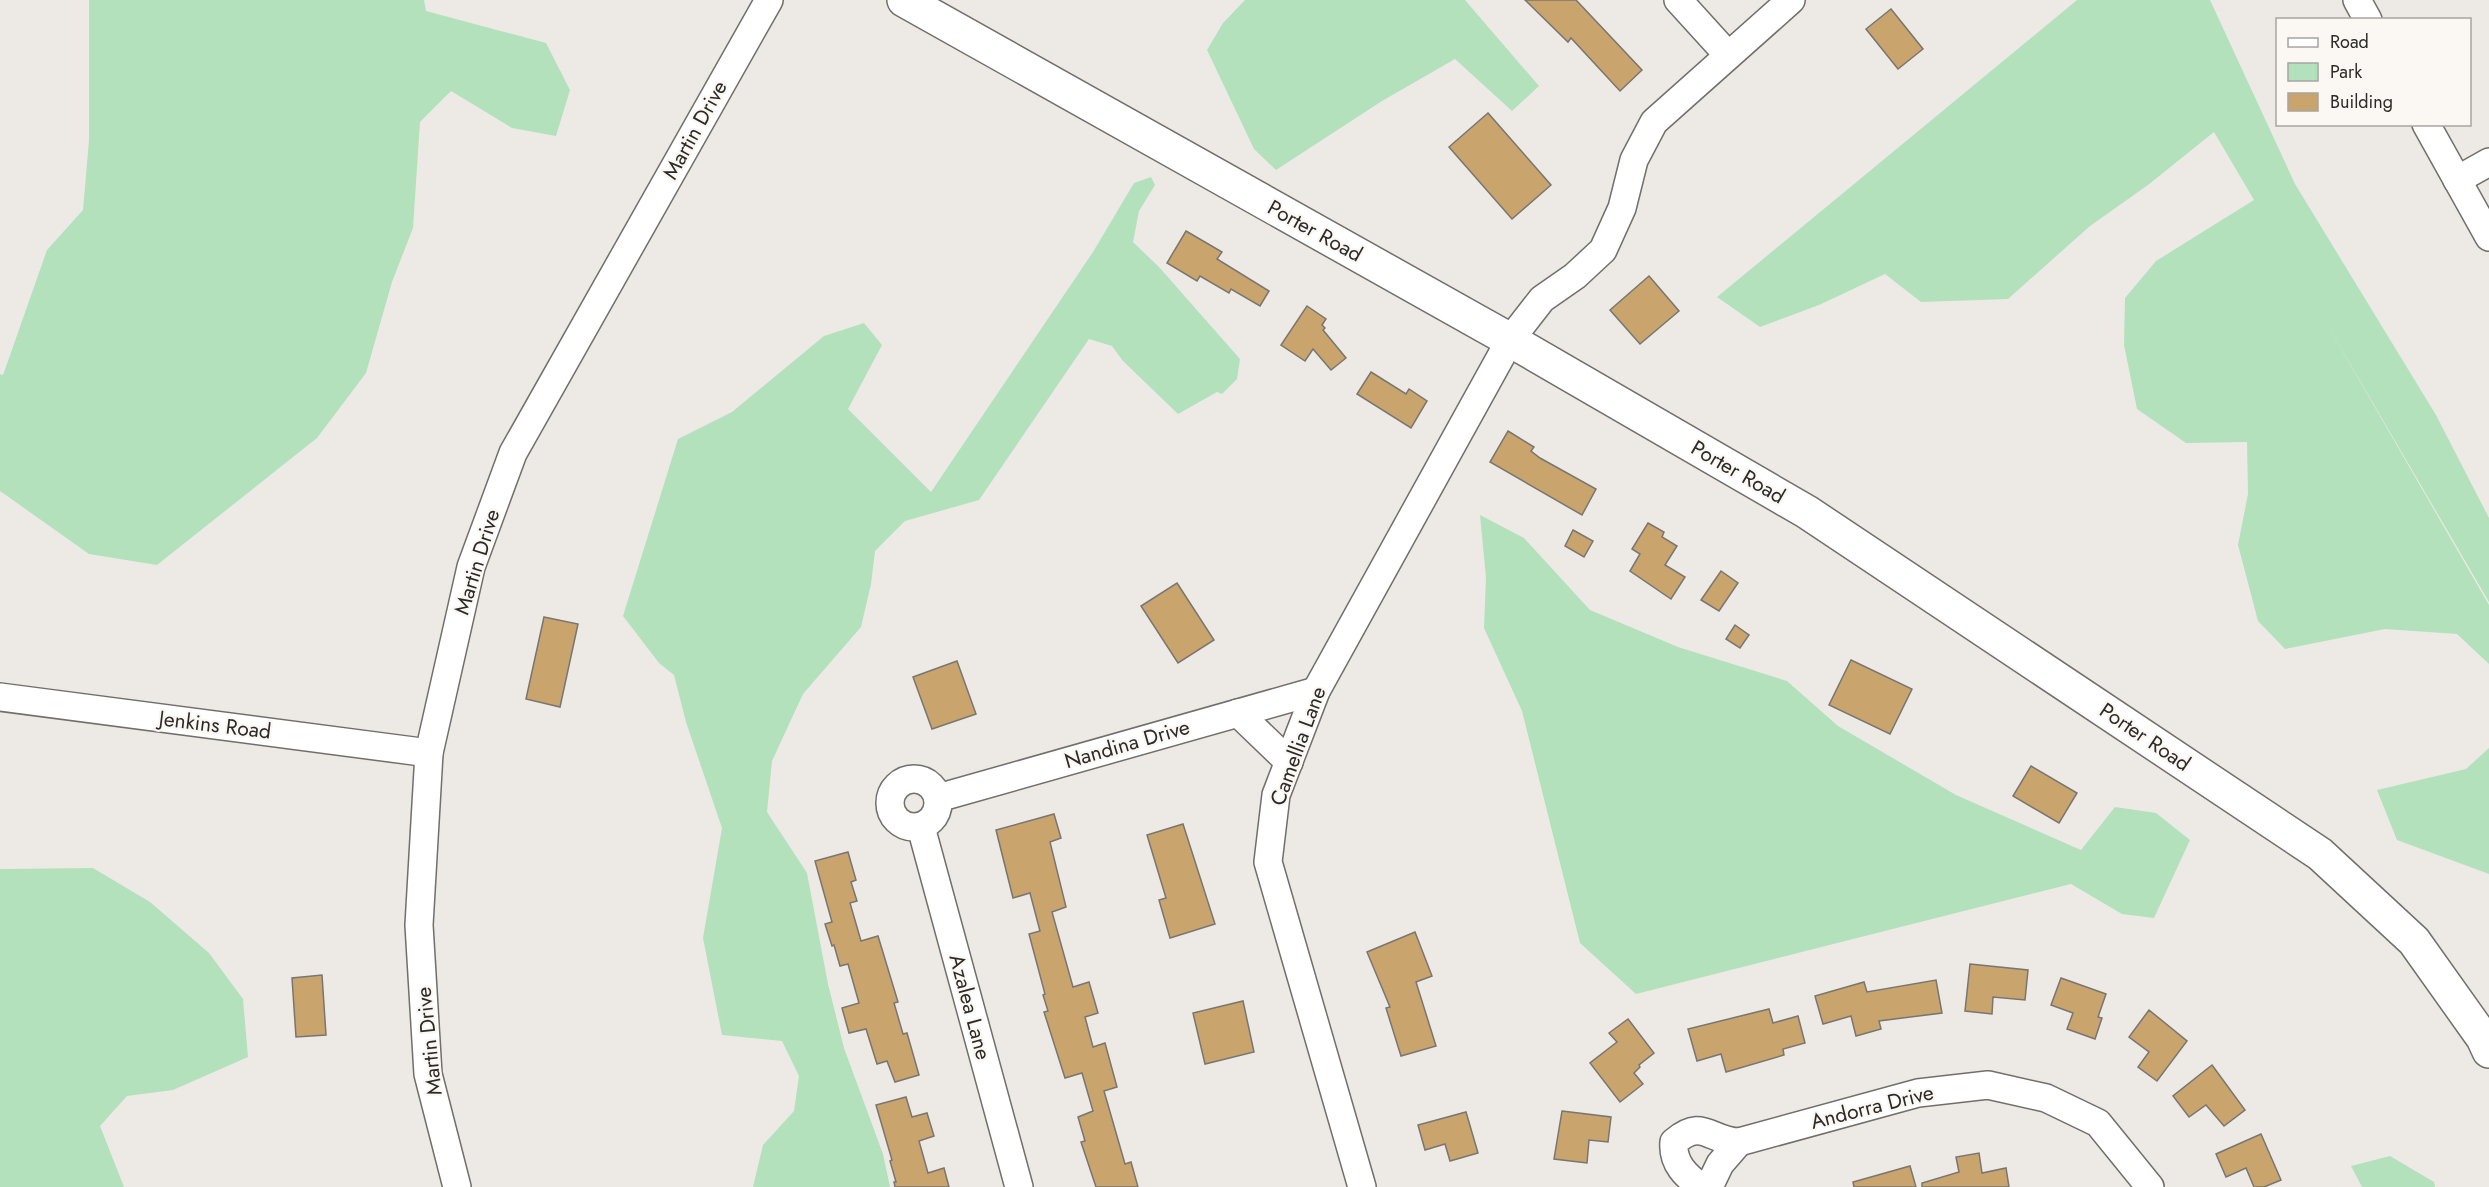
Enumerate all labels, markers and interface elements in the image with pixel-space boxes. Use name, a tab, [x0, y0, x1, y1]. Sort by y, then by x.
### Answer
legend	[2276, 18, 2471, 126]
text: Road	[2330, 29, 2369, 55]
text: Park	[2330, 59, 2362, 85]
street label: Martin Drive	[656, 75, 735, 185]
text: Building	[2330, 89, 2393, 115]
street label: Porter Road	[1262, 193, 1368, 269]
street label: Porter Road	[1685, 433, 1791, 511]
street label: Martin Drive	[447, 505, 507, 618]
street label: Camellia Lane	[1263, 682, 1333, 810]
street label: Porter Road	[2093, 695, 2197, 779]
street label: Jenkins Road	[154, 703, 273, 747]
street label: Nandina Drive	[1061, 712, 1193, 776]
street label: Azalea Lane	[942, 951, 999, 1063]
street label: Martin Drive	[408, 985, 450, 1097]
street label: Andorra Drive	[1807, 1077, 1937, 1137]

